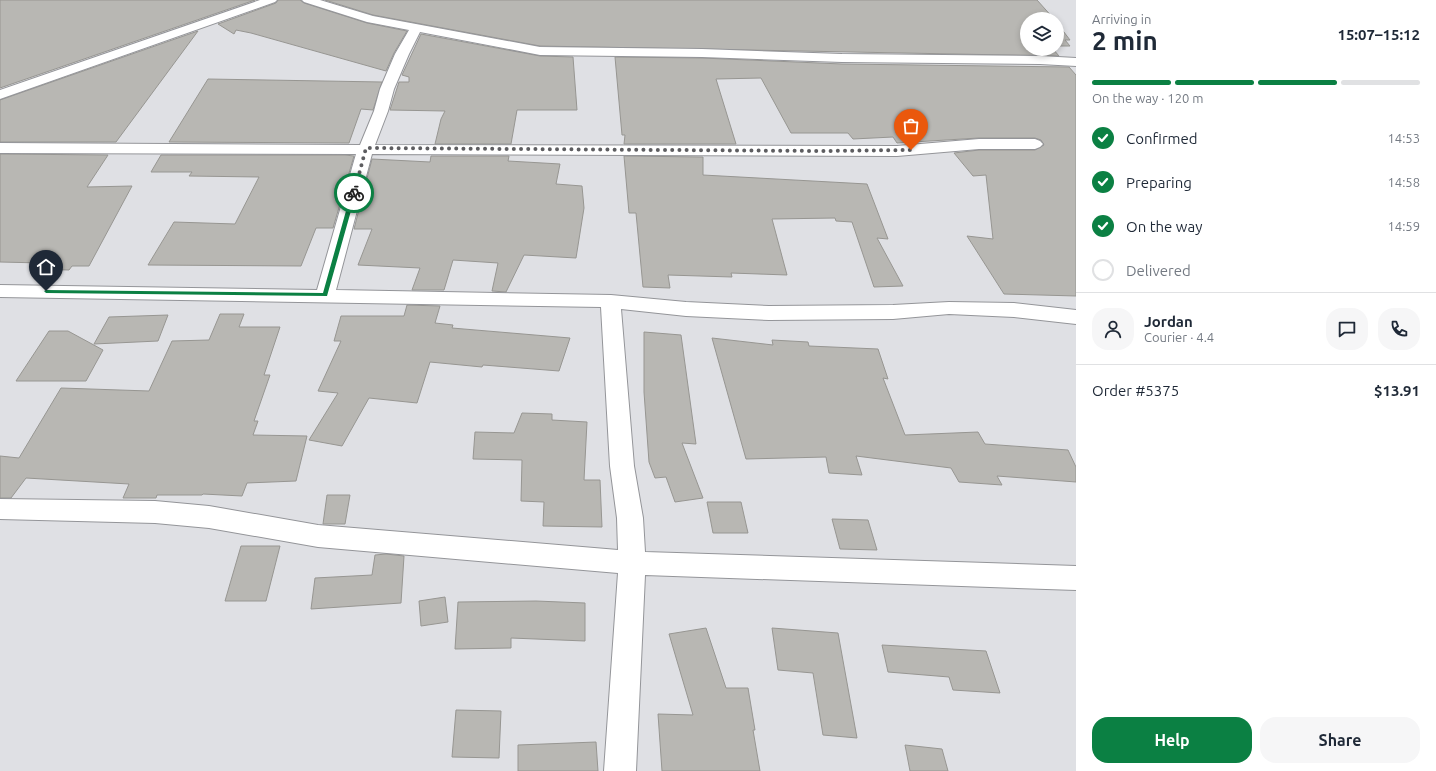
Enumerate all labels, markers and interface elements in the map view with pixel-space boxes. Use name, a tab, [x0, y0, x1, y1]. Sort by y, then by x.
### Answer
map controls	[1020, 12, 1064, 56]
button: layers	[1020, 12, 1064, 56]
text: Arriving in	[1092, 12, 1151, 26]
text: 2 min	[1092, 26, 1158, 55]
text: 15:07–15:12	[1337, 26, 1420, 43]
text: On the way · 120 m	[1092, 91, 1204, 105]
pin	[894, 109, 928, 150]
icon: bag	[900, 115, 922, 137]
icon: check	[1092, 127, 1114, 149]
text: Confirmed	[1126, 130, 1198, 147]
text: 14:53	[1387, 131, 1420, 145]
icon: check	[1092, 171, 1114, 193]
courier	[334, 173, 374, 213]
text: Preparing	[1126, 174, 1192, 191]
text: 14:58	[1387, 175, 1420, 189]
icon: bike	[343, 182, 365, 204]
icon: check	[1092, 215, 1114, 237]
text: On the way	[1126, 218, 1202, 235]
text: 14:59	[1387, 219, 1420, 233]
pin	[29, 250, 63, 291]
icon: home	[35, 256, 57, 278]
text: Delivered	[1126, 262, 1191, 279]
button: person	[1092, 308, 1134, 350]
button: chat	[1326, 308, 1368, 350]
button: phone	[1378, 308, 1420, 350]
text: Jordan	[1144, 313, 1193, 330]
text: Courier · 4.4	[1144, 330, 1214, 344]
text: Order #5375	[1092, 382, 1179, 399]
text: $13.91	[1374, 382, 1420, 399]
button: Help	[1092, 717, 1252, 763]
button: Share	[1260, 717, 1420, 763]

